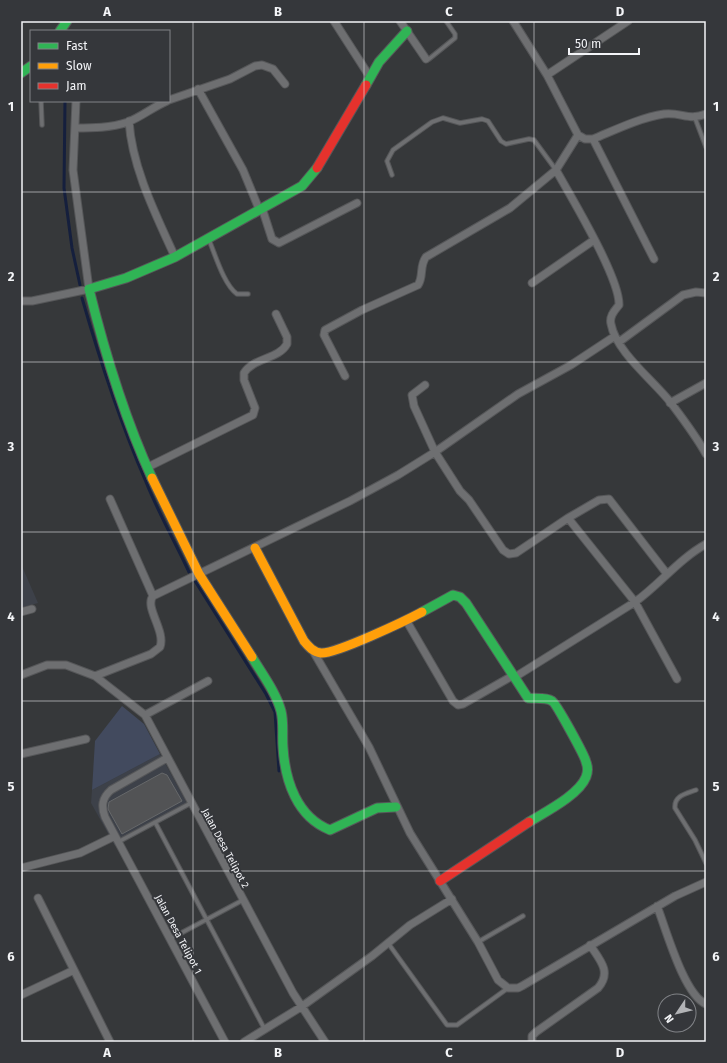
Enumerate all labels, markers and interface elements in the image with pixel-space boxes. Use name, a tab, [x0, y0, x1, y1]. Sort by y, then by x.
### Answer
text: A	[102, 4, 111, 19]
text: B	[274, 4, 282, 19]
text: C	[445, 4, 453, 19]
text: D	[616, 4, 625, 19]
legend	[30, 30, 170, 102]
scale bar	[569, 30, 639, 56]
text: 50 m	[575, 37, 601, 51]
text: Fast	[66, 39, 88, 53]
text: Slow	[66, 59, 92, 73]
text: Jam	[66, 79, 86, 93]
text: 1	[8, 99, 14, 114]
text: 1	[713, 99, 719, 114]
text: 2	[8, 269, 15, 284]
text: 2	[713, 269, 720, 284]
text: 3	[7, 439, 15, 454]
text: 3	[712, 439, 720, 454]
text: 4	[7, 609, 15, 624]
text: 4	[712, 609, 720, 624]
text: 5	[8, 779, 15, 794]
text: 5	[713, 779, 720, 794]
street label: Jalan Desa Telipot 2	[199, 807, 251, 890]
street label: Jalan Desa Telipot 1	[152, 893, 204, 976]
text: 6	[7, 949, 15, 964]
text: 6	[712, 949, 720, 964]
north arrow	[657, 993, 697, 1033]
text: N	[662, 1012, 677, 1025]
text: A	[102, 1045, 111, 1060]
text: B	[274, 1045, 282, 1060]
text: C	[445, 1045, 453, 1060]
text: D	[616, 1045, 625, 1060]

